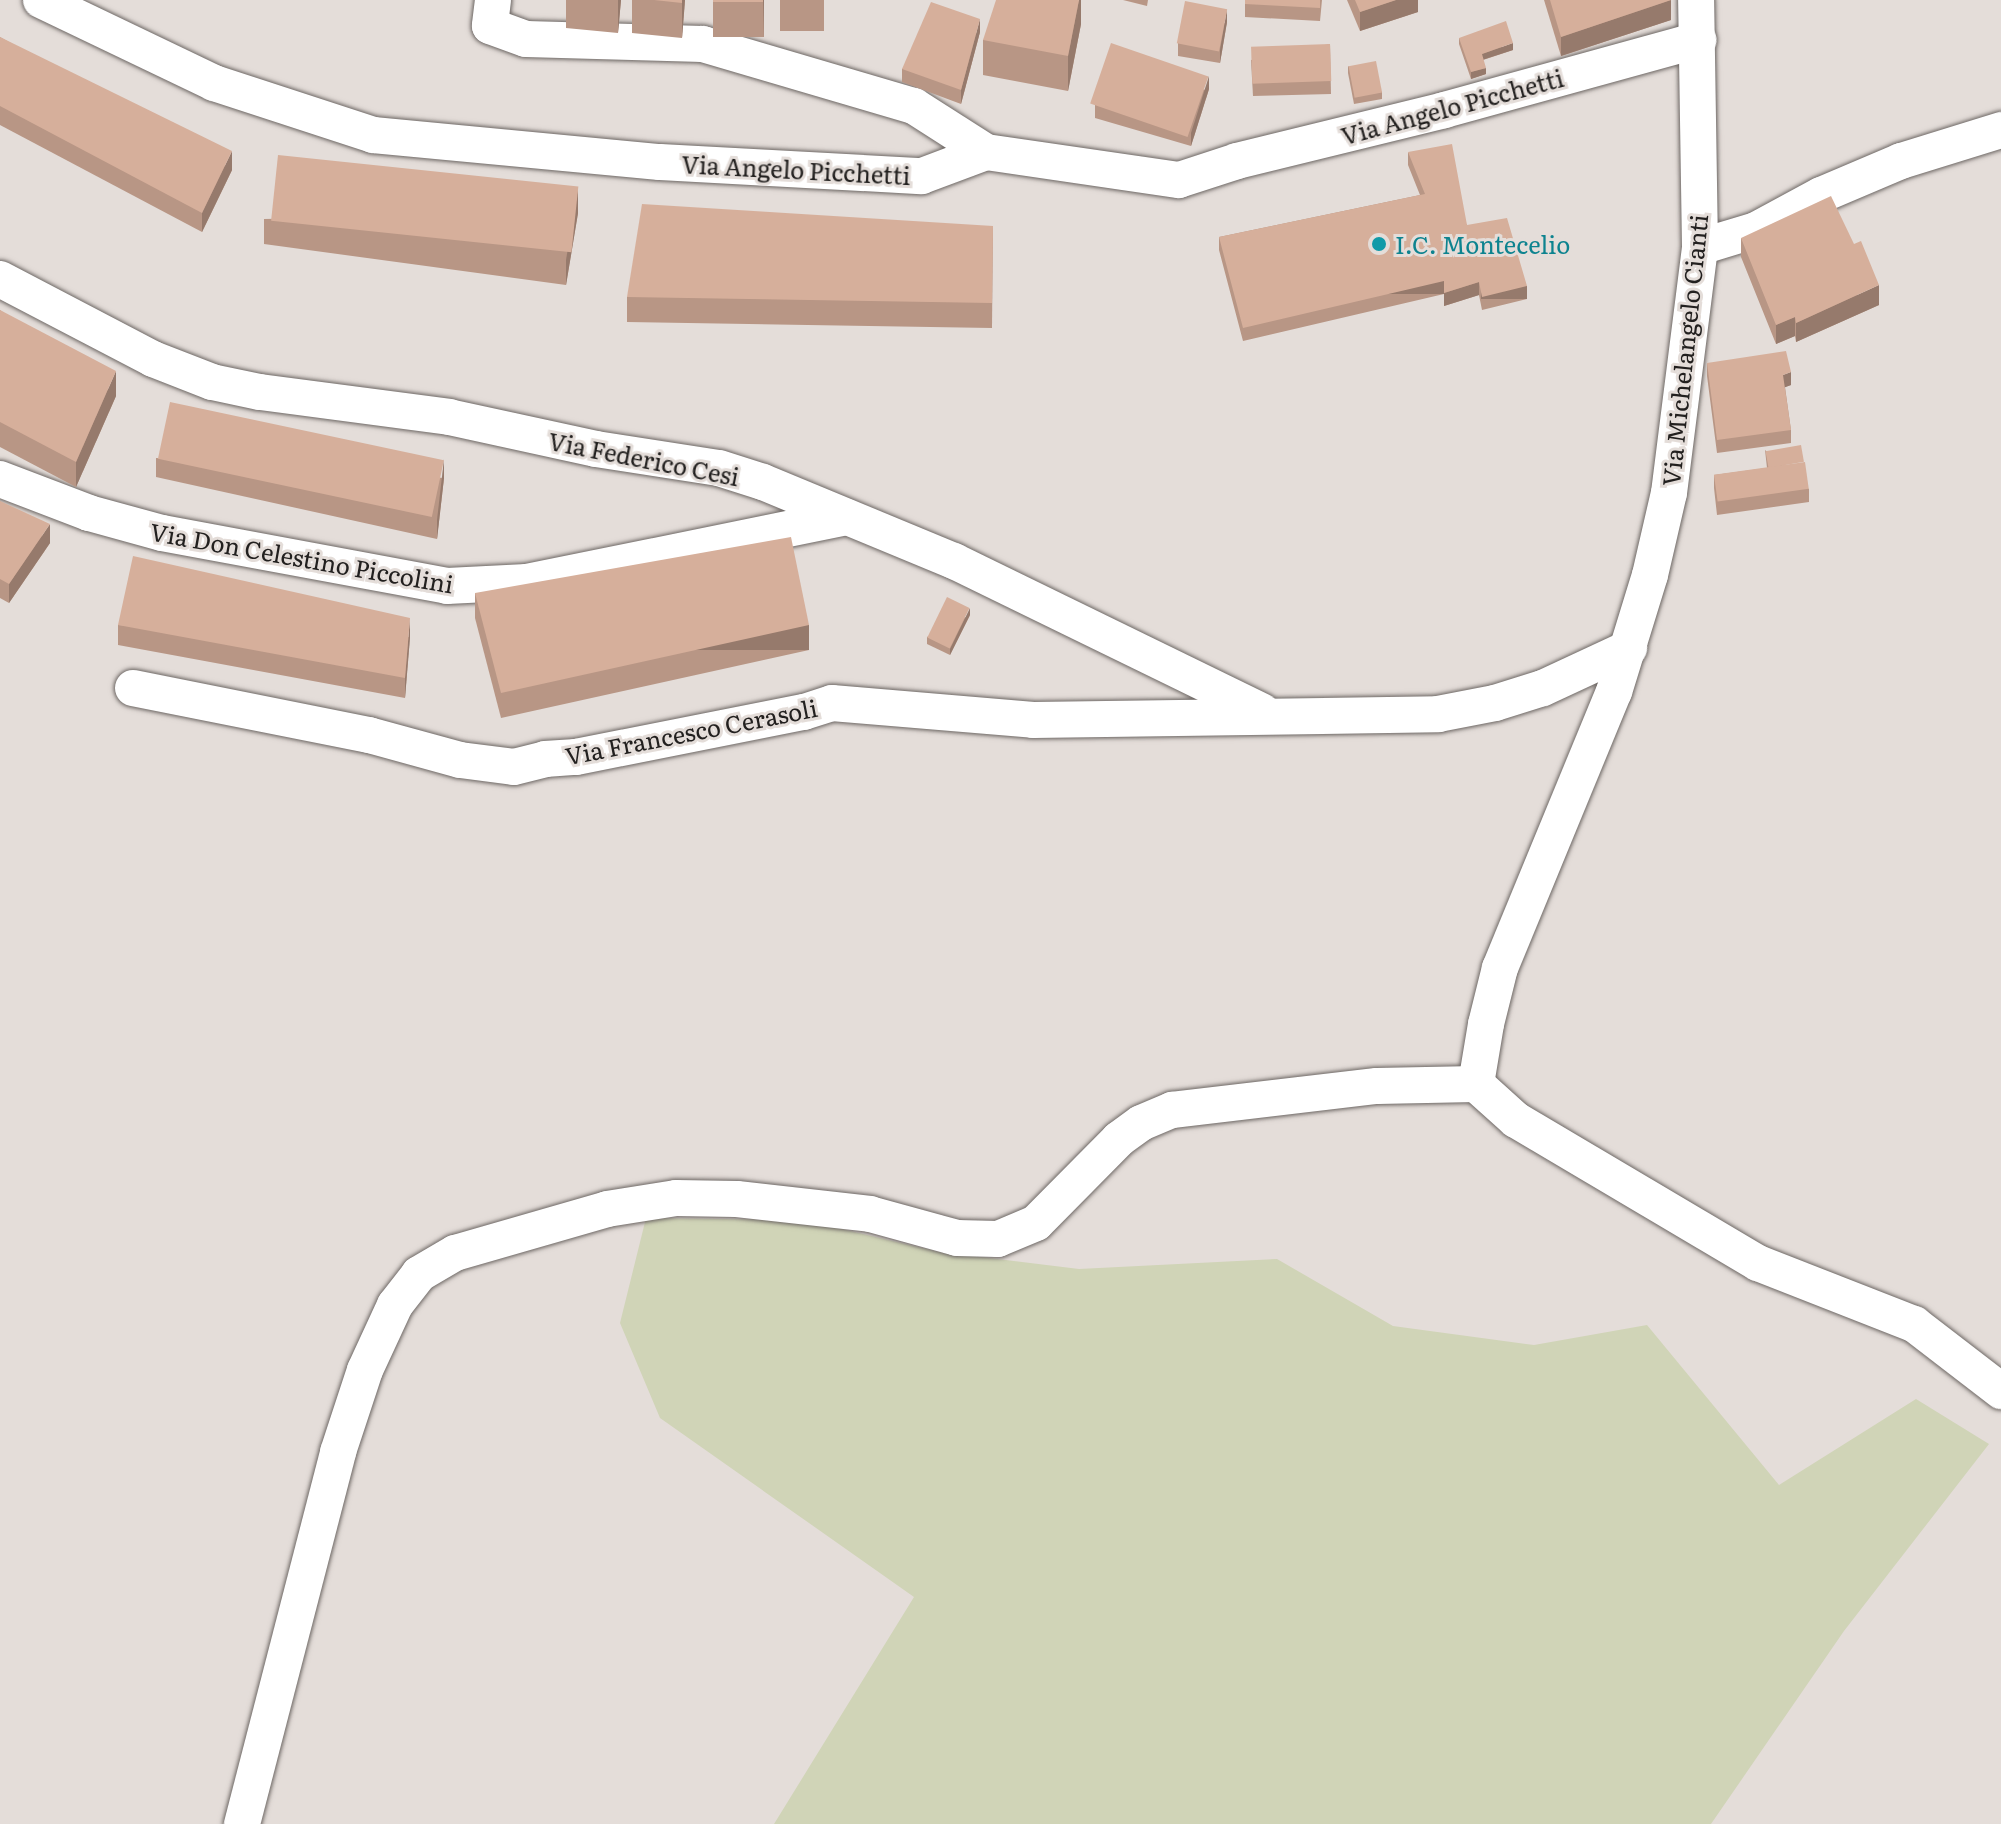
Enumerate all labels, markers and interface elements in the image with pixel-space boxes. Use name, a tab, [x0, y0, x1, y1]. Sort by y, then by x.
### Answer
street label: Via Angelo Picchetti	[1338, 62, 1566, 150]
street label: Via Angelo Picchetti	[681, 149, 911, 189]
street label: Via Michelangelo Cianti	[1655, 213, 1713, 487]
place label: I.C. Montecelio	[1395, 230, 1570, 258]
marker: I.C. Montecelio	[1370, 235, 1388, 253]
street label: Via Federico Cesi	[546, 425, 742, 491]
street label: Via Don Celestino Piccolini	[148, 516, 456, 598]
street label: Via Francesco Cerasoli	[562, 692, 820, 770]

